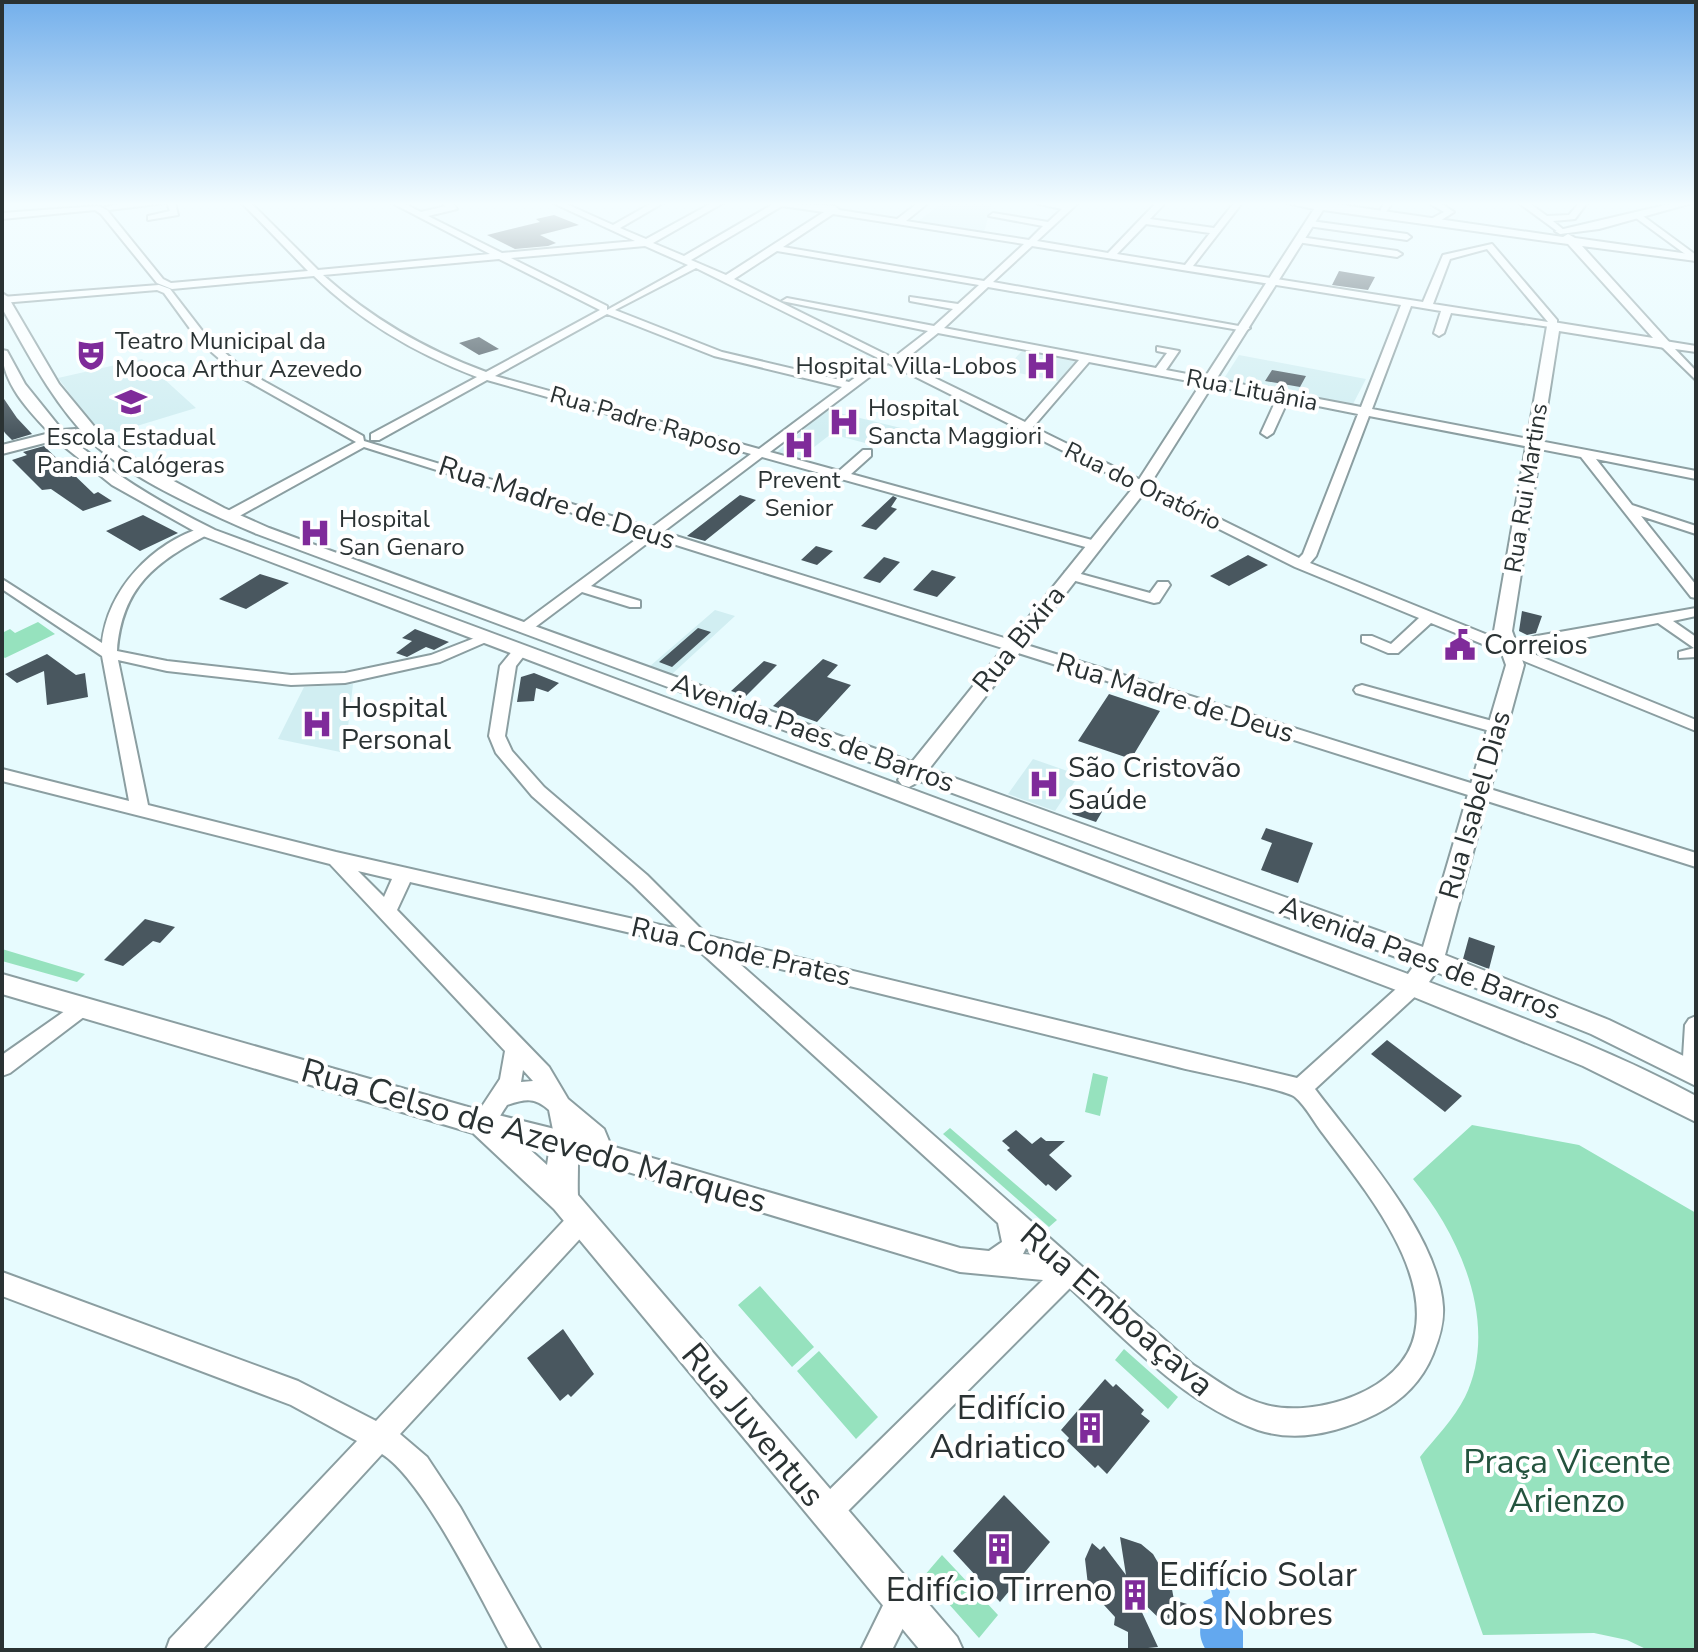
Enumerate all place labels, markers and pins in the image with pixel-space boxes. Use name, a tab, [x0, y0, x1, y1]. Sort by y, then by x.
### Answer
place label: Teatro Municipal da Mooca Arthur Azevedo	[115, 325, 362, 385]
theatre icon: Teatro Municipal da Mooca Arthur Azevedo	[74, 338, 108, 372]
hospital icon: Hospital Villa-Lobos	[1024, 349, 1058, 383]
place label: Hospital Villa-Lobos	[796, 350, 1017, 382]
school or university icon: Escola Estadual Pandiá Calógeras	[114, 385, 148, 419]
place label: Hospital Sancta Maggiori	[868, 392, 1042, 452]
hospital icon: Hospital Sancta Maggiori	[827, 405, 861, 439]
place label: Escola Estadual Pandiá Calógeras	[37, 421, 225, 481]
hospital icon: Prevent Senior	[782, 428, 816, 462]
place label: Prevent Senior	[758, 464, 841, 524]
place label: Hospital San Genaro	[339, 503, 465, 563]
hospital icon: Hospital San Genaro	[298, 516, 332, 550]
place label: Correios	[1484, 626, 1588, 664]
public building icon: Correios	[1443, 628, 1477, 662]
place label: Hospital Personal	[341, 689, 452, 759]
hospital icon: Hospital Personal	[300, 707, 334, 741]
place label: São Cristovão Saúde	[1068, 749, 1241, 819]
hospital icon: São Cristovão Saúde	[1027, 767, 1061, 801]
place label: Edifício Adriatico	[929, 1385, 1066, 1470]
building icon: Edifício Adriatico	[1073, 1411, 1107, 1445]
building icon: Edifício Tirreno	[982, 1532, 1016, 1566]
place label: Edifício Solar dos Nobres	[1159, 1552, 1357, 1637]
place label: Edifício Tirreno	[886, 1567, 1112, 1613]
building icon: Edifício Solar dos Nobres	[1118, 1578, 1152, 1612]

